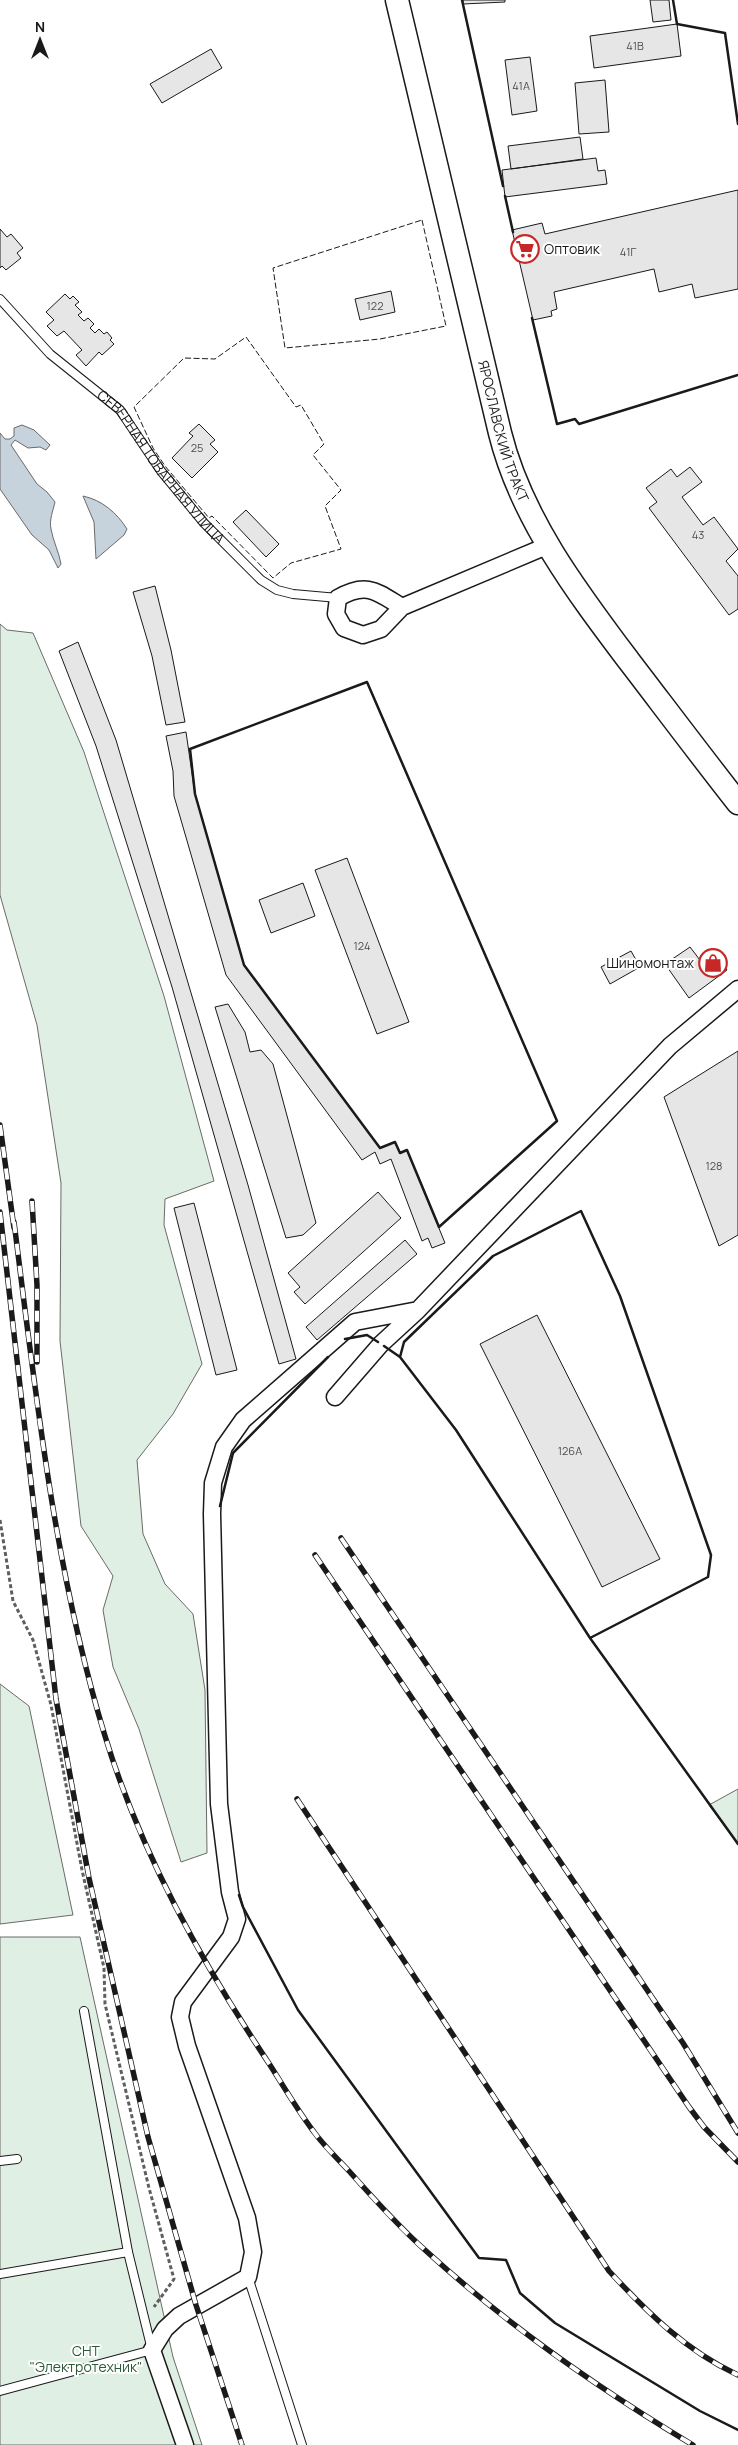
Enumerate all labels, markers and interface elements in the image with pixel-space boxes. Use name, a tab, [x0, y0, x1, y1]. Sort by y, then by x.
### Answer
north arrow	[15, 15, 65, 65]
text: N	[35, 17, 45, 36]
house number: 41В	[626, 38, 644, 53]
house number: 41А	[512, 78, 530, 93]
supermarket icon: Оптовик	[510, 234, 540, 264]
place label: Оптовик	[544, 239, 601, 258]
house number: 41Г	[620, 244, 636, 259]
house number: 122	[367, 298, 383, 313]
street label: ЯРОСЛАВСКИЙ ТРАКТ	[474, 358, 534, 505]
street label: СЕВЕРНАЯ ТОВАРНАЯ УЛИЦА	[93, 385, 229, 548]
house number: 25	[191, 440, 203, 455]
house number: 43	[692, 527, 704, 542]
house number: 124	[354, 938, 370, 953]
shop icon: Шиномонтаж	[698, 948, 728, 978]
place label: Шиномонтаж	[606, 953, 694, 972]
house number: 128	[706, 1158, 722, 1173]
house number: 126А	[558, 1443, 582, 1458]
park label: СНТ "Электротехник"	[29, 2341, 143, 2376]

